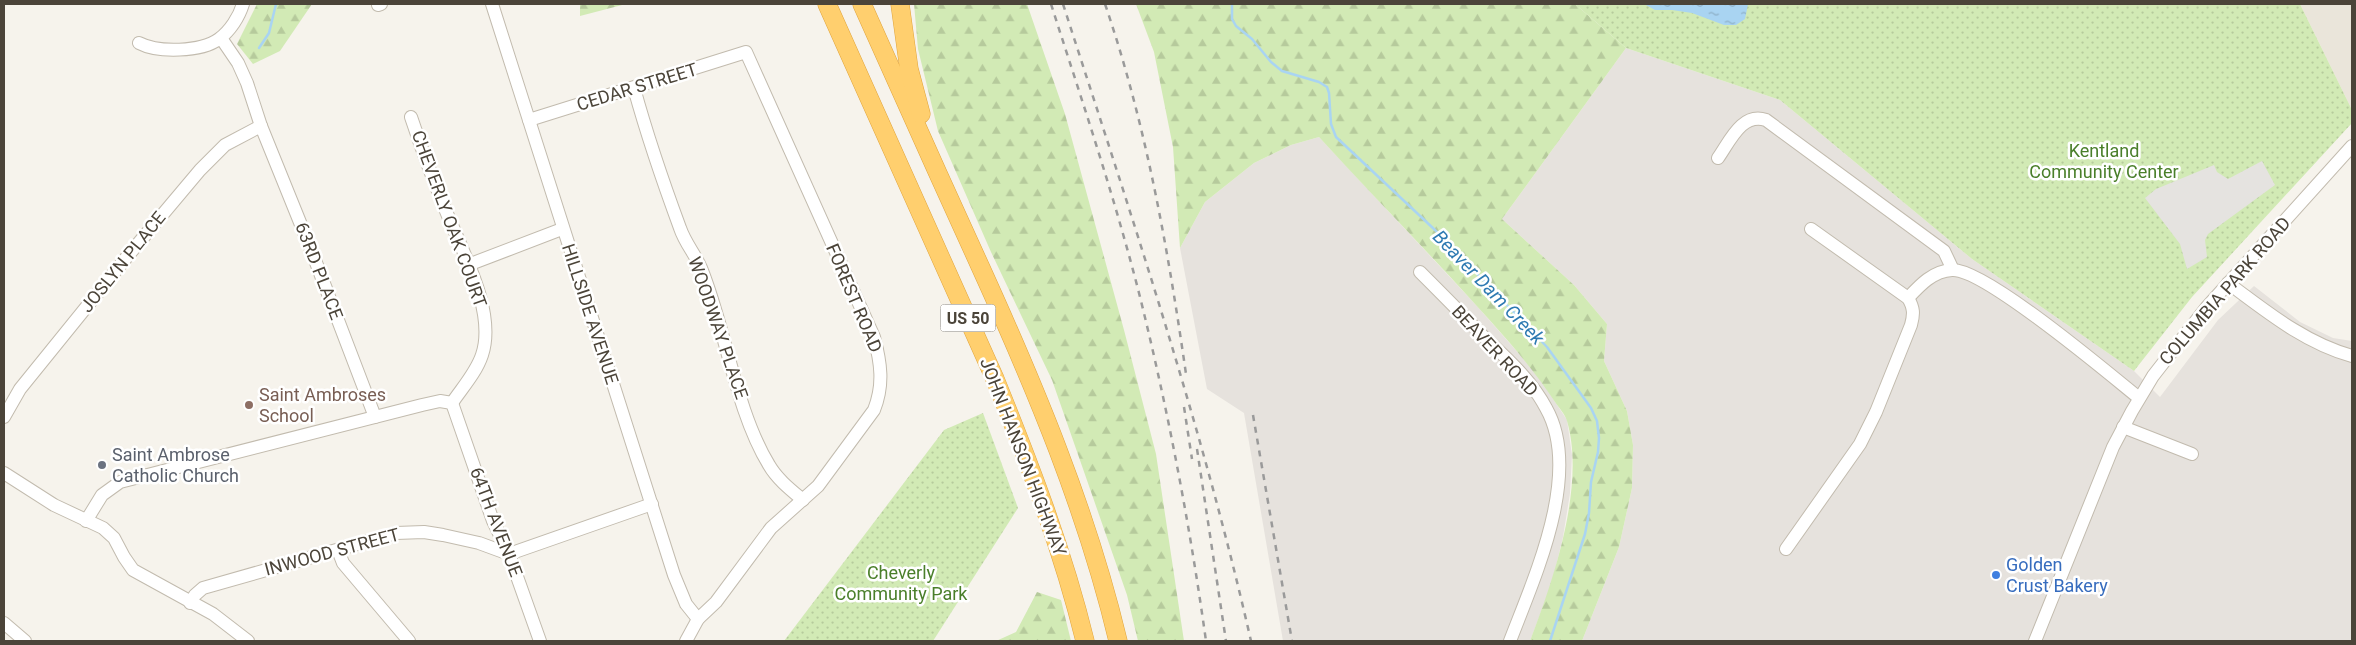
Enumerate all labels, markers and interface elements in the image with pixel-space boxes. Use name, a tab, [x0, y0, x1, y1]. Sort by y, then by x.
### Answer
street label: CEDAR STREET	[574, 58, 700, 115]
street label: CHEVERLY OAK COURT	[408, 127, 491, 311]
park label: Kentland Community Center	[2029, 140, 2179, 182]
street label: JOSLYN PLACE	[76, 207, 170, 316]
street label: COLUMBIA PARK ROAD	[2155, 213, 2294, 369]
street label: 63RD PLACE	[291, 219, 348, 322]
water label: Beaver Dam Creek	[1428, 225, 1550, 350]
street label: FOREST ROAD	[822, 240, 887, 355]
street label: HILLSIDE AVENUE	[558, 241, 623, 387]
street label: WOODWAY PLACE	[684, 254, 753, 402]
street label: BEAVER ROAD	[1448, 301, 1543, 400]
road number: US 50	[940, 304, 996, 332]
street label: JOHN HANSON HIGHWAY	[976, 355, 1071, 559]
place label: Saint Ambroses School	[259, 384, 386, 426]
marker: Saint Ambroses School	[243, 399, 255, 411]
place label: Saint Ambrose Catholic Church	[112, 444, 239, 486]
marker: Saint Ambrose Catholic Church	[96, 459, 108, 471]
street label: 64TH AVENUE	[466, 464, 527, 580]
street label: INWOOD STREET	[262, 523, 402, 580]
place label: Golden Crust Bakery	[2006, 554, 2108, 596]
park label: Cheverly Community Park	[835, 562, 968, 604]
marker: Golden Crust Bakery	[1990, 569, 2002, 581]

